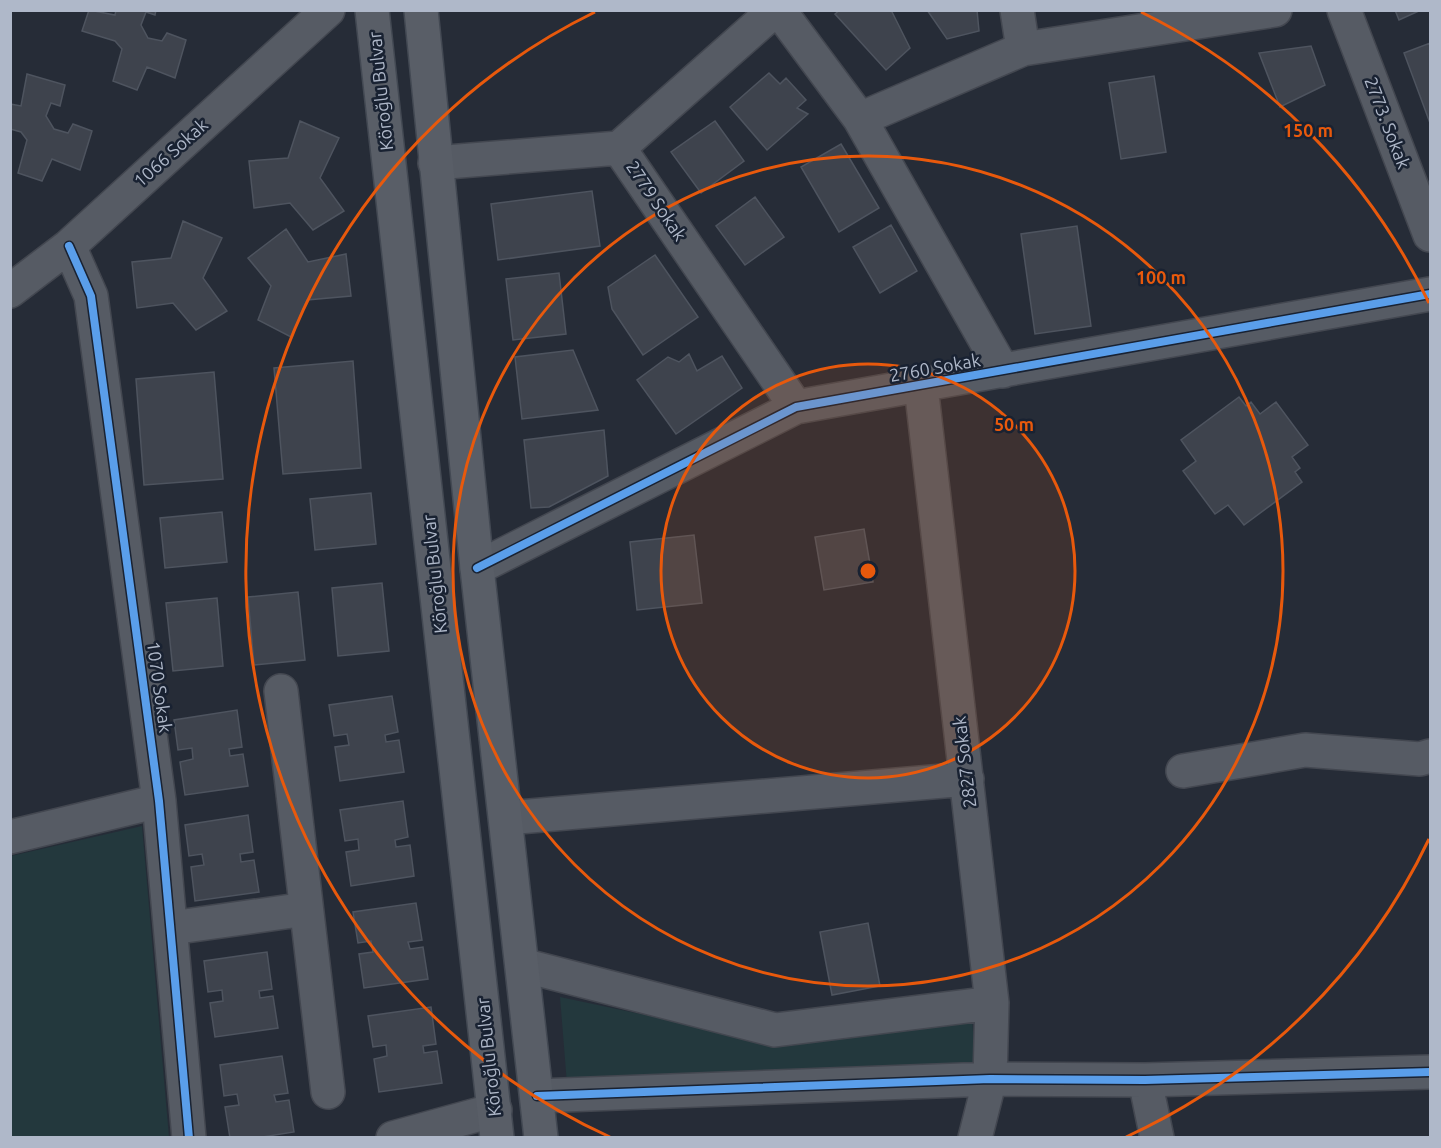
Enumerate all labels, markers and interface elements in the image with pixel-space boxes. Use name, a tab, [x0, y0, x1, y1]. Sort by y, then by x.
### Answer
street label: Köroğlu Bulvar	[364, 31, 396, 151]
street label: 2773. Sokak	[1361, 74, 1415, 171]
street label: 1066 Sokak	[129, 114, 211, 191]
text: 150 m	[1283, 120, 1333, 140]
street label: 2779 Sokak	[623, 157, 691, 244]
text: 100 m	[1136, 267, 1186, 287]
street label: 2760 Sokak	[888, 349, 982, 385]
text: 50 m	[994, 414, 1034, 434]
street label: Köroğlu Bulvar	[418, 514, 450, 634]
centre of rings	[858, 561, 878, 581]
street label: 1070 Sokak	[144, 640, 176, 734]
street label: 2827 Sokak	[948, 715, 980, 809]
street label: Köroğlu Bulvar	[472, 997, 504, 1117]

